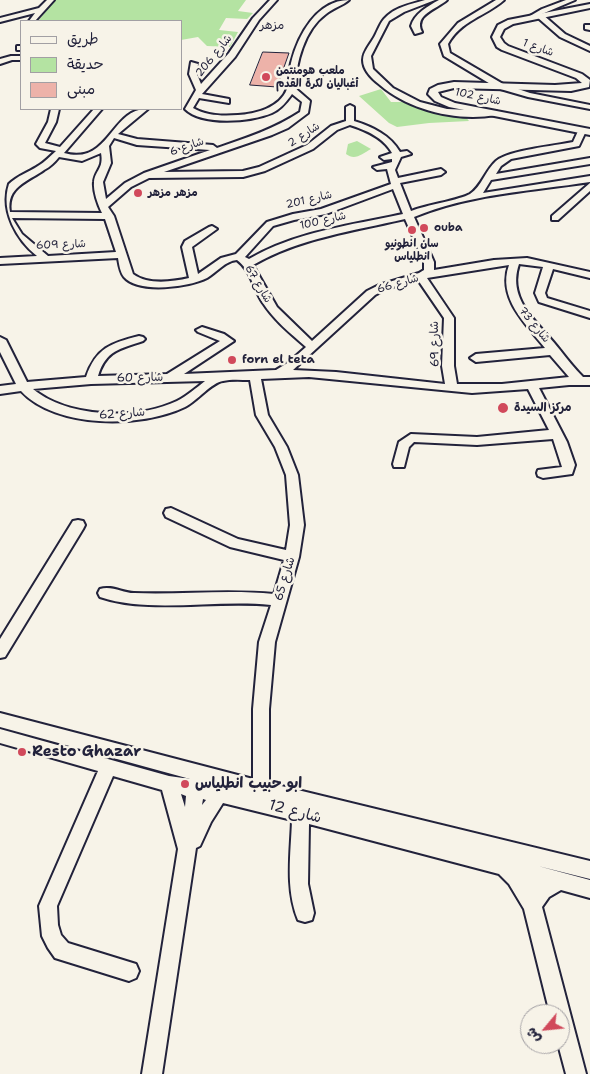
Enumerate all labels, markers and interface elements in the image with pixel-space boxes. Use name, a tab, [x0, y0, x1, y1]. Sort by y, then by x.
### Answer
district label: مزهر	[260, 19, 284, 33]
legend	[20, 20, 182, 110]
text: طريق	[67, 29, 99, 49]
street label: شارع 206	[193, 32, 235, 80]
street label: شارع 1	[521, 36, 555, 60]
text: حديقة	[67, 54, 104, 74]
place label: ملعب هومنتمن أغباليان لكرة القدم	[276, 64, 358, 90]
marker: ملعب هومنتمن أغباليان لكرة القدم	[260, 71, 272, 83]
text: مبنى	[67, 79, 95, 99]
street label: شارع 102	[454, 86, 502, 108]
street label: شارع 2	[286, 120, 322, 150]
street label: شارع 6	[168, 135, 206, 159]
place label: مزهر مزهر	[148, 186, 198, 200]
marker: مزهر مزهر	[132, 187, 144, 199]
street label: شارع 201	[285, 188, 333, 212]
street label: شارع 100	[299, 209, 347, 233]
place label: ouba	[434, 221, 462, 235]
marker: ouba	[418, 222, 430, 234]
marker: سان انطونيو انطلياس	[406, 224, 418, 236]
place label: سان انطونيو انطلياس	[385, 237, 439, 263]
street label: شارع 609	[36, 238, 86, 252]
street label: شارع 67	[242, 263, 274, 305]
street label: شارع 66	[376, 272, 420, 296]
street label: شارع 73	[516, 304, 552, 346]
street label: شارع 69	[427, 321, 443, 367]
place label: forn el teta	[242, 353, 315, 367]
marker: forn el teta	[226, 354, 238, 366]
street label: شارع 60	[117, 370, 163, 386]
marker: مركز السيدة	[496, 401, 510, 415]
place label: مركز السيدة	[514, 401, 571, 415]
street label: شارع 62	[99, 405, 145, 423]
street label: شارع 65	[271, 555, 299, 603]
place label: Resto Ghazar	[32, 743, 141, 761]
marker: Resto Ghazar	[16, 746, 28, 758]
place label: ابو حبيب انطلياس	[195, 775, 302, 793]
marker: ابو حبيب انطلياس	[179, 778, 191, 790]
street label: شارع 12	[267, 796, 323, 828]
north arrow	[520, 1004, 570, 1054]
text: ش	[521, 1025, 544, 1047]

